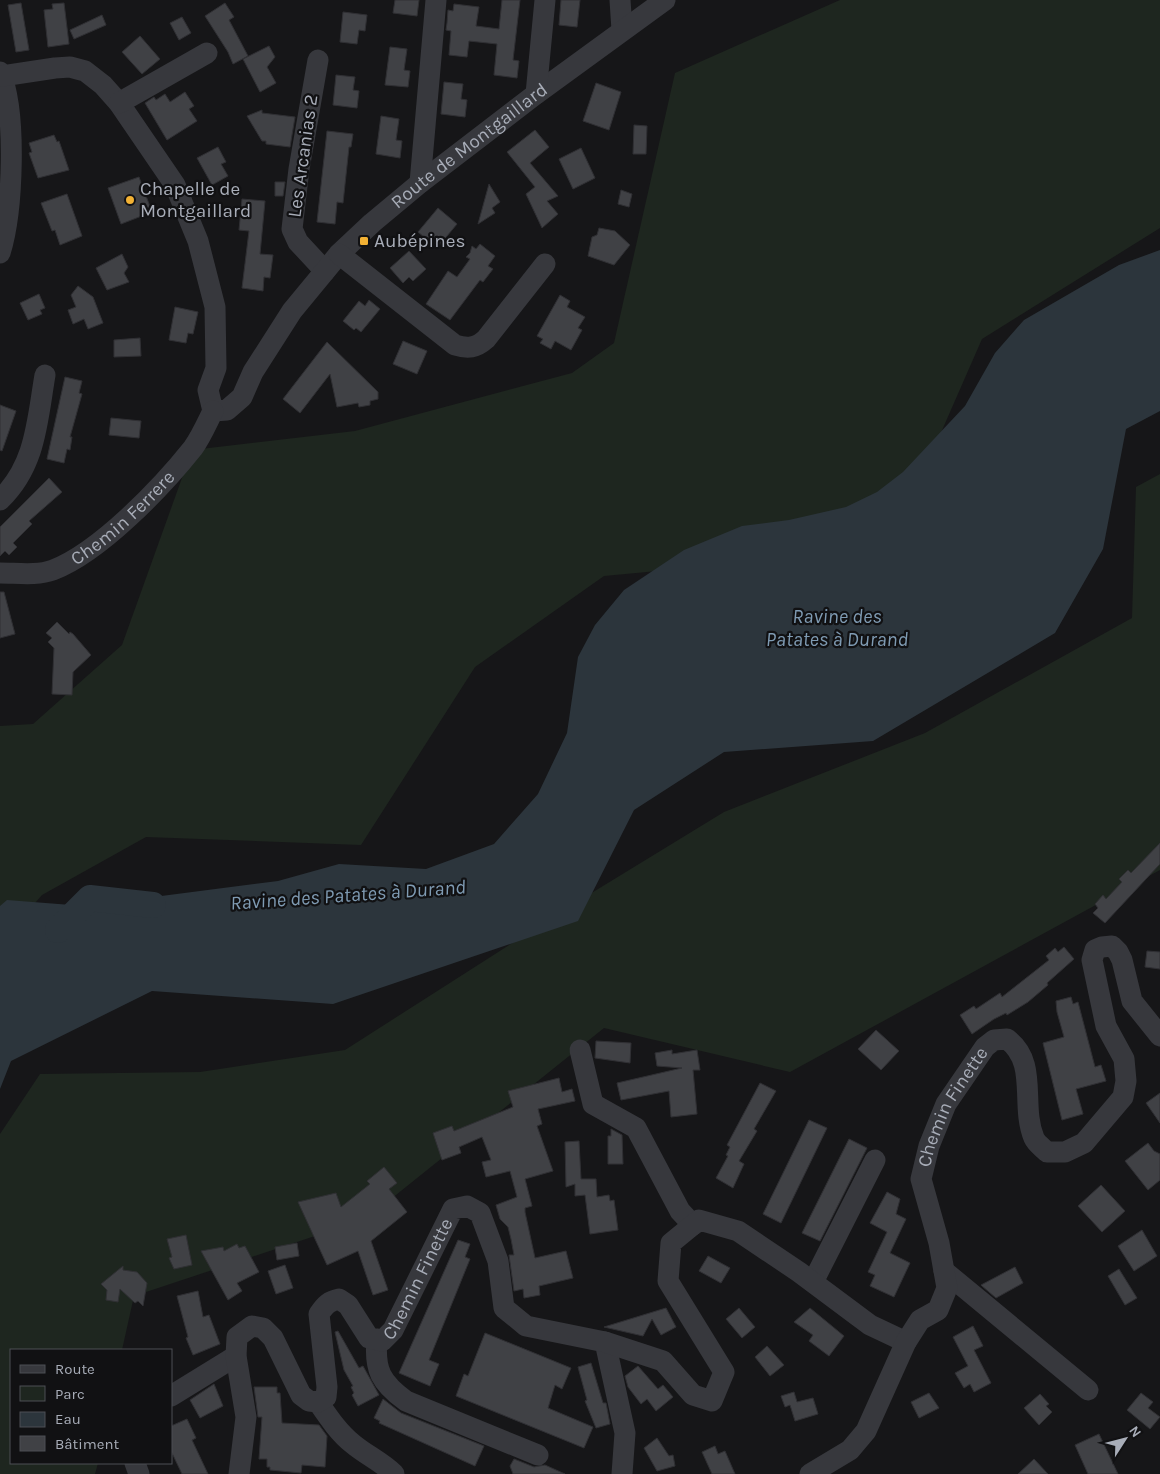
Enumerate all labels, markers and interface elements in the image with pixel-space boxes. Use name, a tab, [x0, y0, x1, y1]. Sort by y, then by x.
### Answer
street label: Route de Montgaillard	[387, 78, 552, 213]
street label: Les Arcanias 2	[283, 93, 323, 219]
place label: Chapelle de Montgaillard	[140, 178, 251, 222]
marker: Chapelle de Montgaillard	[124, 194, 136, 206]
place label: Aubépines	[374, 230, 465, 252]
marker: Aubépines	[358, 235, 370, 247]
street label: Chemin Ferrere	[67, 466, 179, 570]
water label: Ravine des Patates à Durand	[766, 605, 908, 651]
water label: Ravine des Patates à Durand	[229, 875, 467, 915]
street label: Chemin Finette	[913, 1043, 993, 1169]
street label: Chemin Finette	[378, 1215, 458, 1345]
legend	[10, 1349, 172, 1464]
text: Route	[55, 1360, 95, 1378]
text: Parc	[55, 1385, 85, 1403]
text: Eau	[55, 1410, 81, 1428]
north arrow	[1100, 1414, 1150, 1464]
text: N	[1125, 1423, 1145, 1441]
text: Bâtiment	[55, 1435, 119, 1453]

